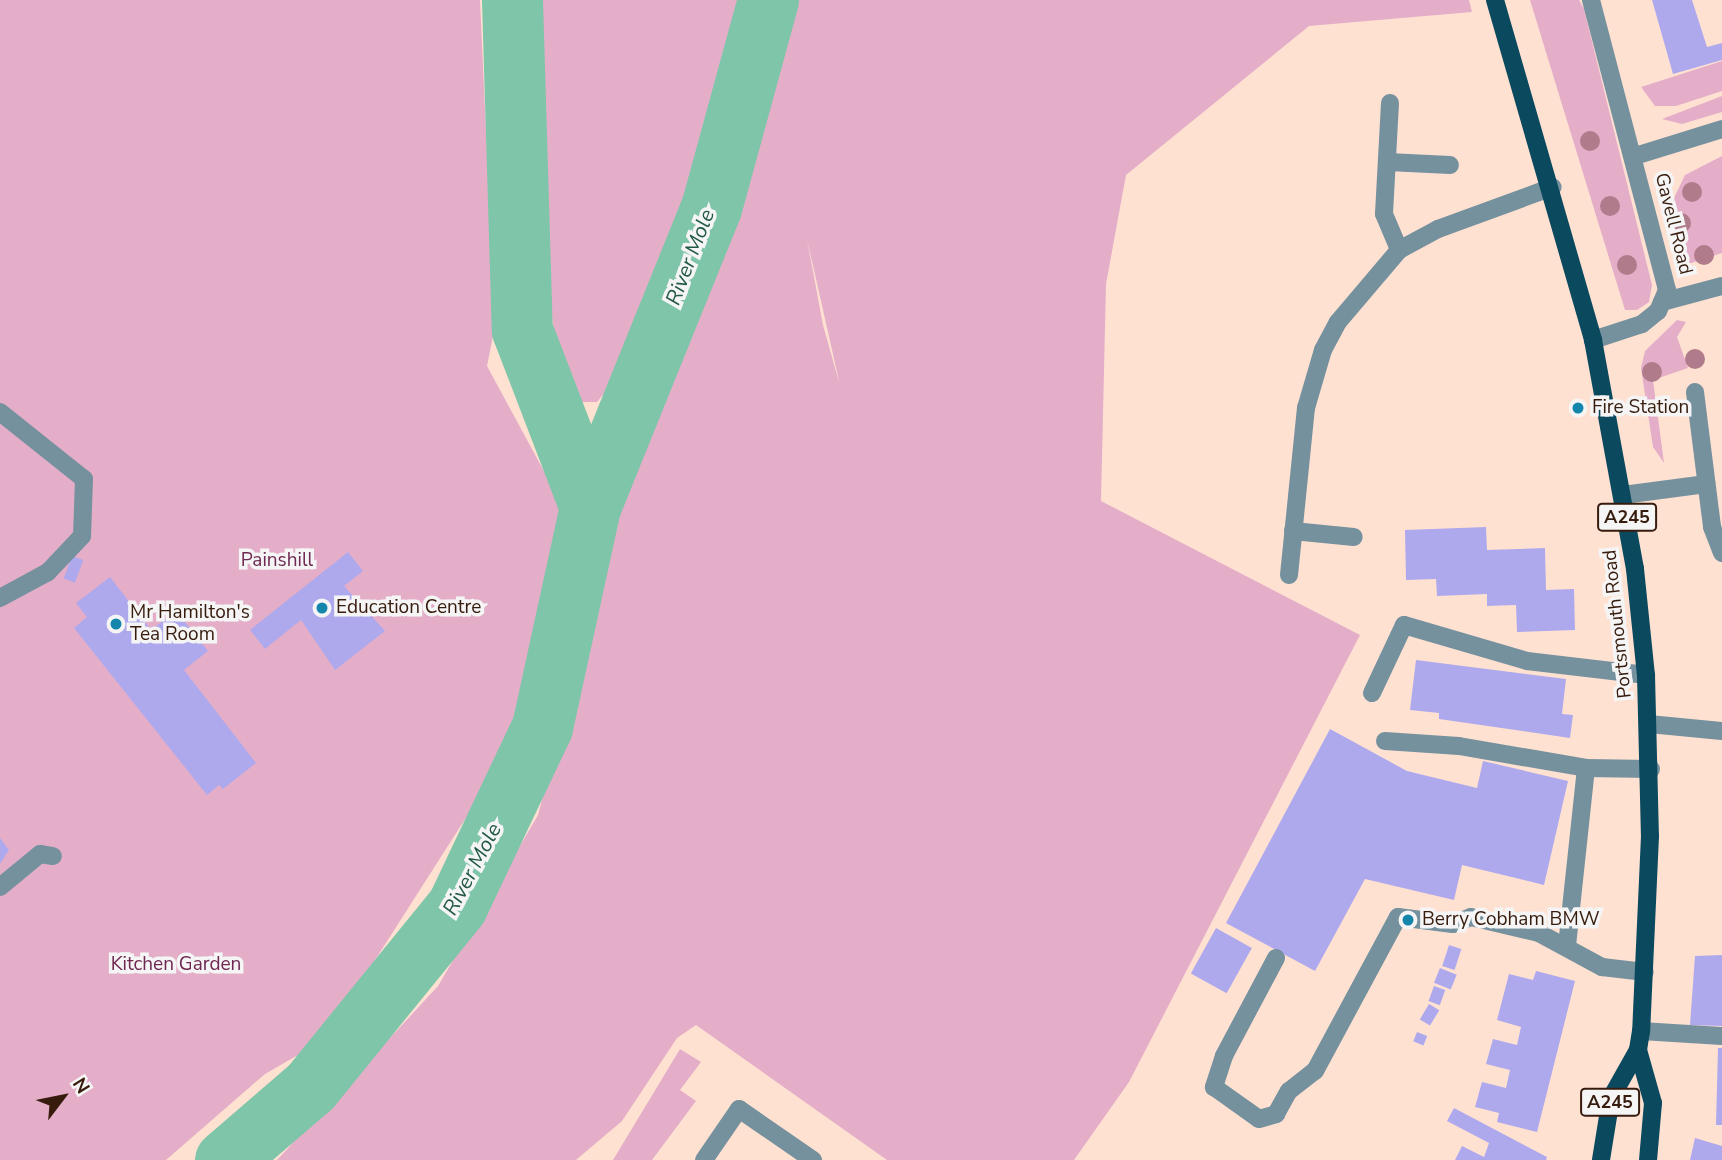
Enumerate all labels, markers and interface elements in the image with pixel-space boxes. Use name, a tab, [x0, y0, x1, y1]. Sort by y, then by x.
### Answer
street label: Gavell Road	[1649, 171, 1697, 277]
water label: River Mole	[660, 206, 720, 308]
place label: Fire Station	[1592, 397, 1689, 419]
marker: Fire Station	[1570, 400, 1586, 416]
road number: A245	[1596, 503, 1658, 532]
street label: Portsmouth Road	[1599, 549, 1637, 699]
park label: Painshill	[241, 550, 313, 572]
place label: Education Centre	[336, 597, 481, 619]
marker: Education Centre	[314, 600, 330, 616]
place label: Mr Hamilton's Tea Room	[130, 602, 250, 646]
marker: Mr Hamilton's Tea Room	[108, 616, 124, 632]
water label: River Mole	[437, 819, 507, 919]
place label: Berry Cobham BMW	[1422, 909, 1600, 931]
marker: Berry Cobham BMW	[1400, 912, 1416, 928]
park label: Kitchen Garden	[111, 954, 241, 976]
north arrow	[28, 1062, 98, 1132]
text: N	[66, 1073, 96, 1099]
road number: A245	[1578, 1087, 1642, 1116]

